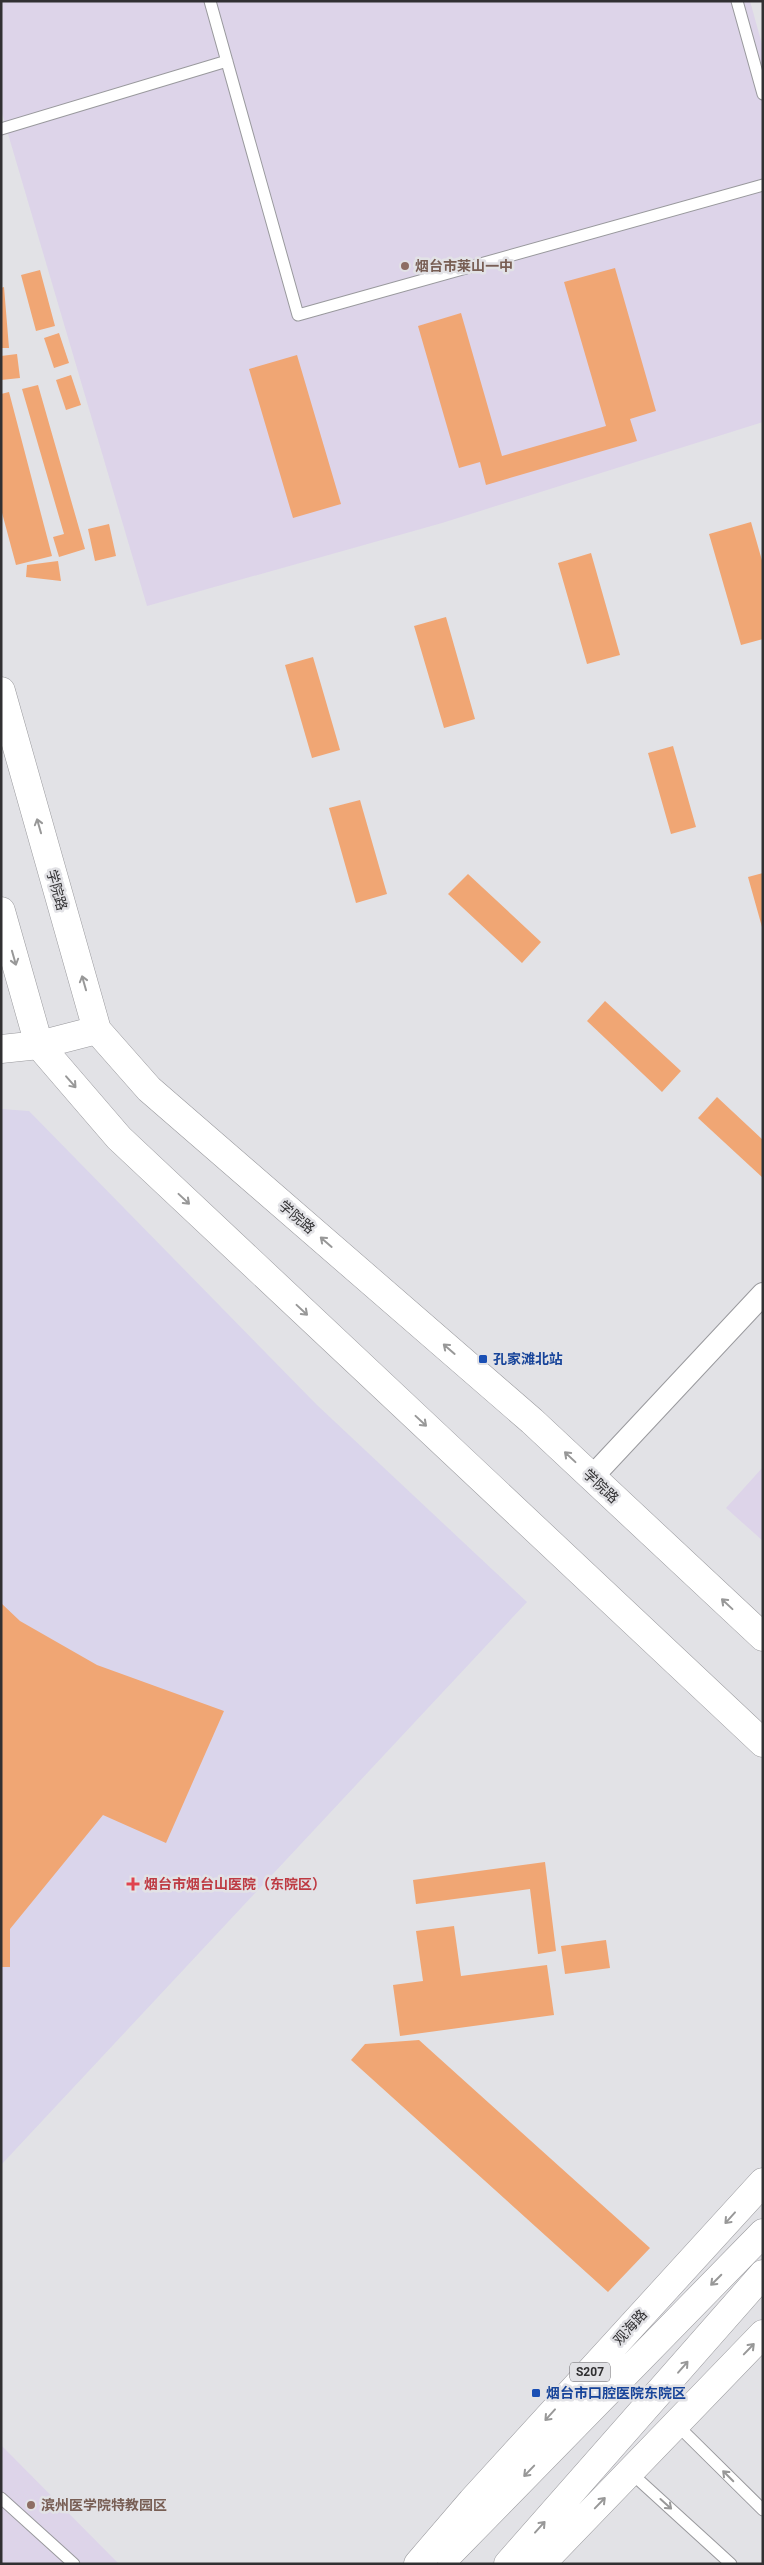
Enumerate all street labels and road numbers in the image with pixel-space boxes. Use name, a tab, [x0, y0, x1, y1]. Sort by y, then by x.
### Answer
street label: 学院路	[44, 868, 70, 912]
street label: 学院路	[276, 1197, 318, 1237]
street label: 学院路	[580, 1466, 622, 1506]
street label: 观海路	[610, 2306, 650, 2348]
road number: S207	[570, 2362, 610, 2382]

